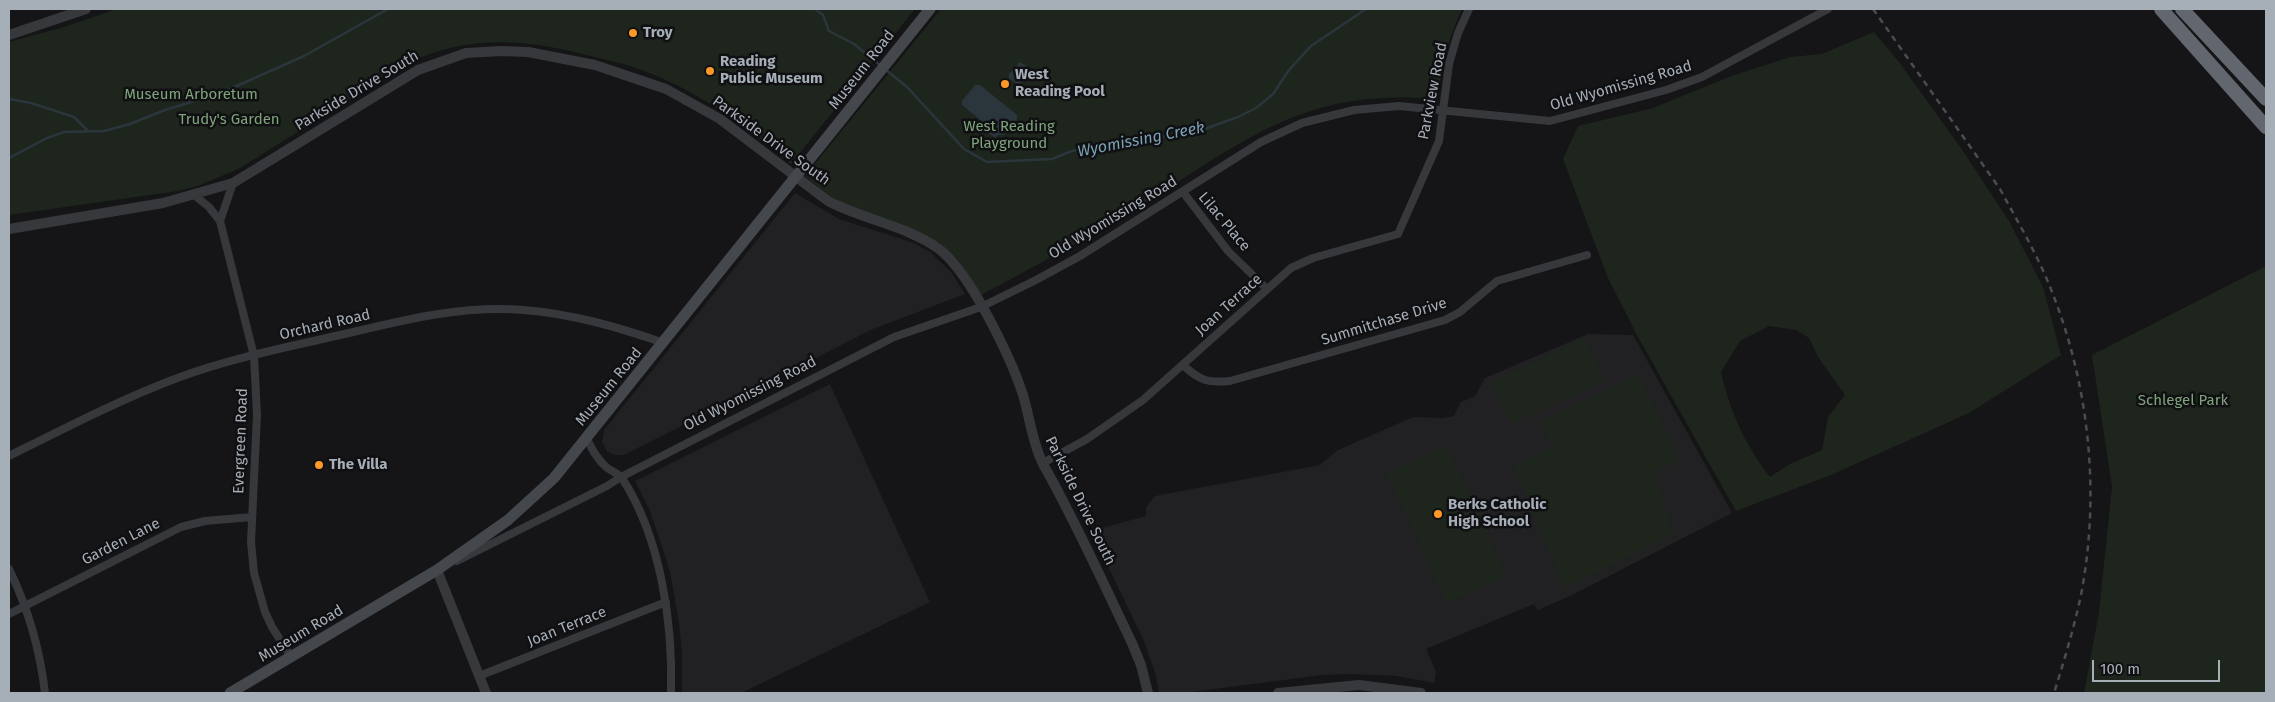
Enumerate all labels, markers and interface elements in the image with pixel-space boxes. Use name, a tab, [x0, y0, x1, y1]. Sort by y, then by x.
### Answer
place label: Troy	[643, 24, 673, 42]
marker: Troy	[627, 27, 639, 39]
street label: Museum Road	[825, 27, 899, 113]
street label: Parkview Road	[1415, 41, 1451, 141]
street label: Parkside Drive South	[292, 47, 422, 135]
place label: Reading Public Museum	[720, 53, 823, 88]
street label: Old Wyomissing Road	[1548, 57, 1694, 115]
marker: Reading Public Museum	[704, 65, 716, 77]
place label: West Reading Pool	[1015, 66, 1105, 101]
marker: West Reading Pool	[999, 78, 1011, 90]
park label: Museum Arboretum	[124, 86, 258, 104]
street label: Parkside Drive South	[709, 92, 833, 190]
park label: Trudy's Garden	[178, 111, 280, 129]
park label: West Reading Playground	[963, 118, 1055, 153]
water label: Wyomissing Creek	[1076, 118, 1206, 162]
street label: Old Wyomissing Road	[1046, 173, 1180, 263]
street label: Lilac Place	[1194, 189, 1254, 255]
street label: Joan Terrace	[1192, 270, 1266, 340]
street label: Summitchase Drive	[1319, 294, 1449, 350]
street label: Orchard Road	[278, 306, 372, 344]
street label: Museum Road	[572, 344, 646, 430]
street label: Old Wyomissing Road	[681, 353, 819, 435]
street label: Evergreen Road	[230, 388, 252, 494]
park label: Schlegel Park	[2138, 392, 2228, 410]
street label: Parkside Drive South	[1041, 434, 1119, 568]
place label: The Villa	[329, 456, 387, 474]
marker: The Villa	[313, 459, 325, 471]
place label: Berks Catholic High School	[1448, 496, 1546, 531]
marker: Berks Catholic High School	[1432, 508, 1444, 520]
street label: Garden Lane	[79, 515, 163, 569]
street label: Museum Road	[255, 602, 347, 666]
street label: Joan Terrace	[525, 603, 609, 651]
scale bar	[2095, 650, 2222, 682]
text: 100 m	[2100, 660, 2140, 678]

